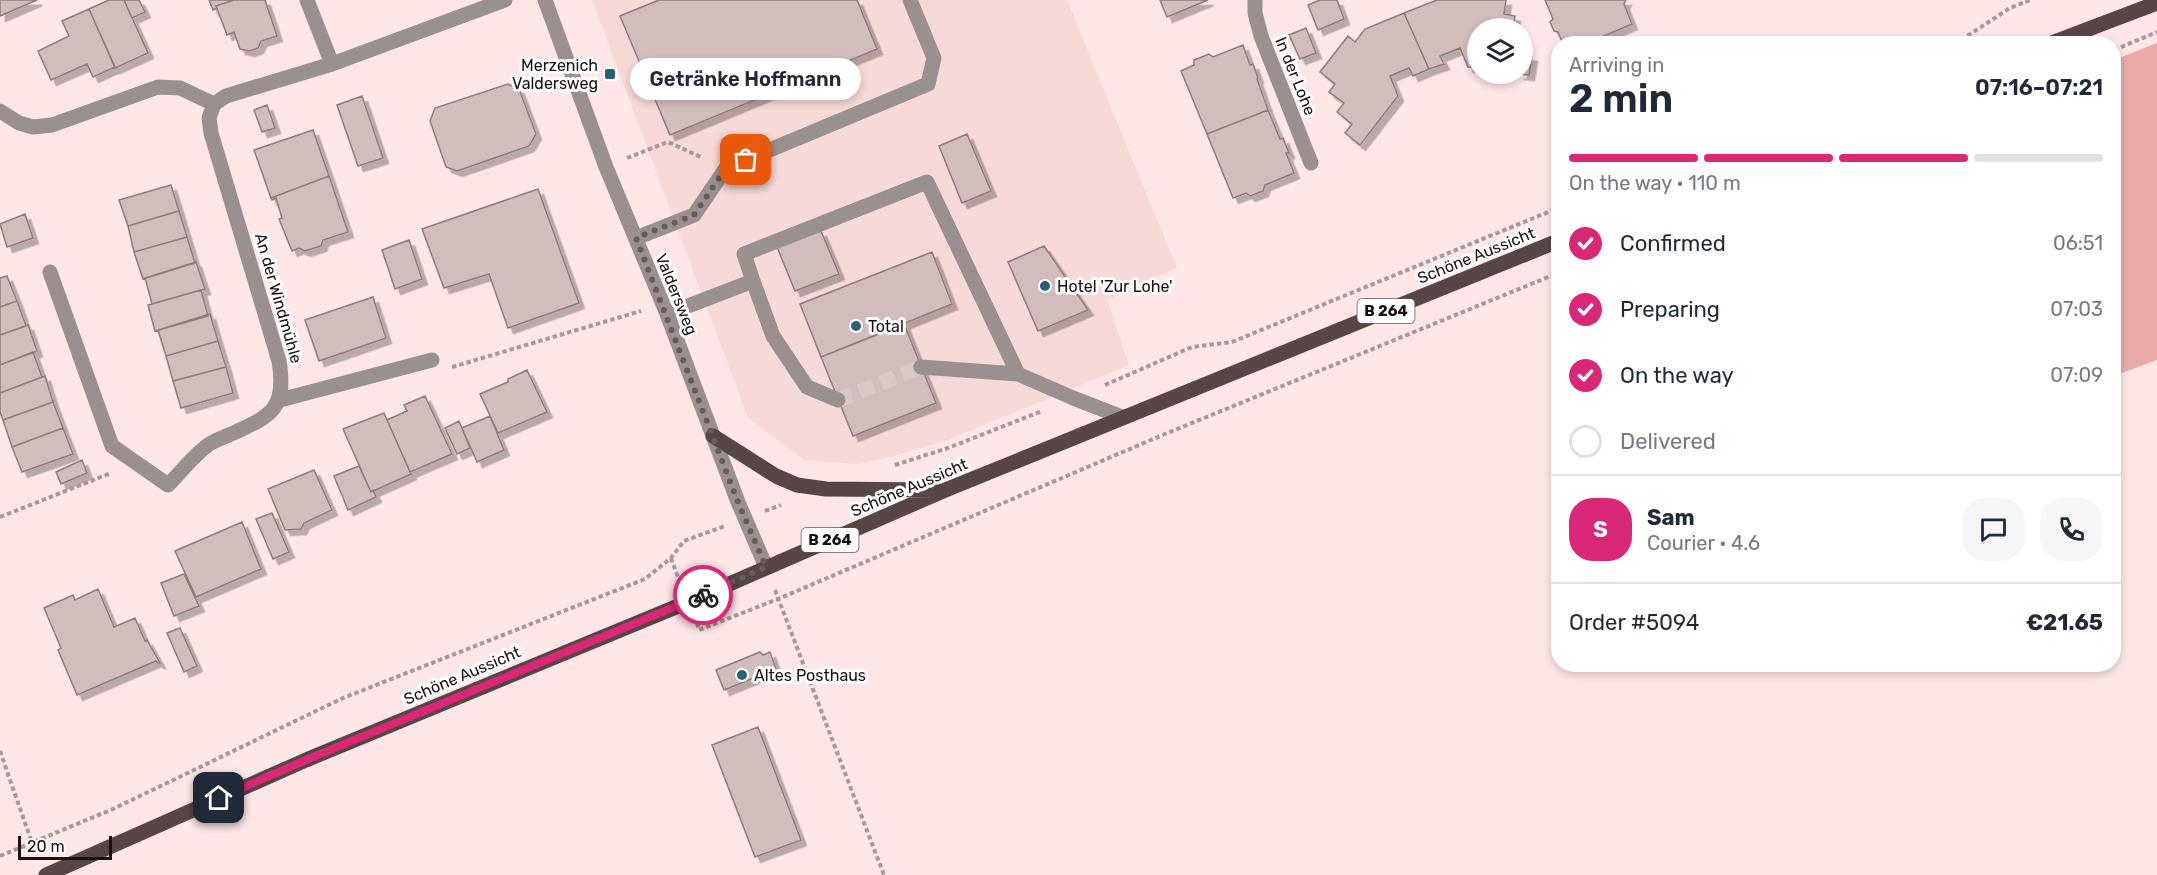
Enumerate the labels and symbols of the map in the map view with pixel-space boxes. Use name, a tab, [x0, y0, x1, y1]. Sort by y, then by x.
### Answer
street label: In der Lohe	[1271, 34, 1320, 118]
place label: Merzenich Valdersweg	[512, 56, 598, 93]
callout: Getränke Hoffmann	[630, 58, 861, 100]
marker: Merzenich Valdersweg	[603, 67, 617, 81]
pin	[720, 134, 771, 185]
street label: Schöne Aussicht	[1415, 223, 1538, 288]
street label: An der Windmühle	[251, 231, 306, 365]
street label: Valdersweg	[652, 251, 701, 338]
place label: Hotel 'Zur Lohe'	[1057, 277, 1172, 296]
marker: Hotel 'Zur Lohe'	[1038, 279, 1052, 293]
road number: B 264	[1358, 299, 1414, 323]
place label: Total	[868, 317, 904, 336]
marker: Total	[849, 319, 863, 333]
street label: Schöne Aussicht	[848, 454, 970, 521]
road number: B 264	[802, 528, 858, 552]
courier	[673, 565, 733, 625]
street label: Schöne Aussicht	[401, 642, 523, 709]
place label: Altes Posthaus	[754, 666, 866, 685]
marker: Altes Posthaus	[735, 668, 749, 682]
pin	[193, 772, 244, 823]
scale bar	[18, 833, 112, 860]

